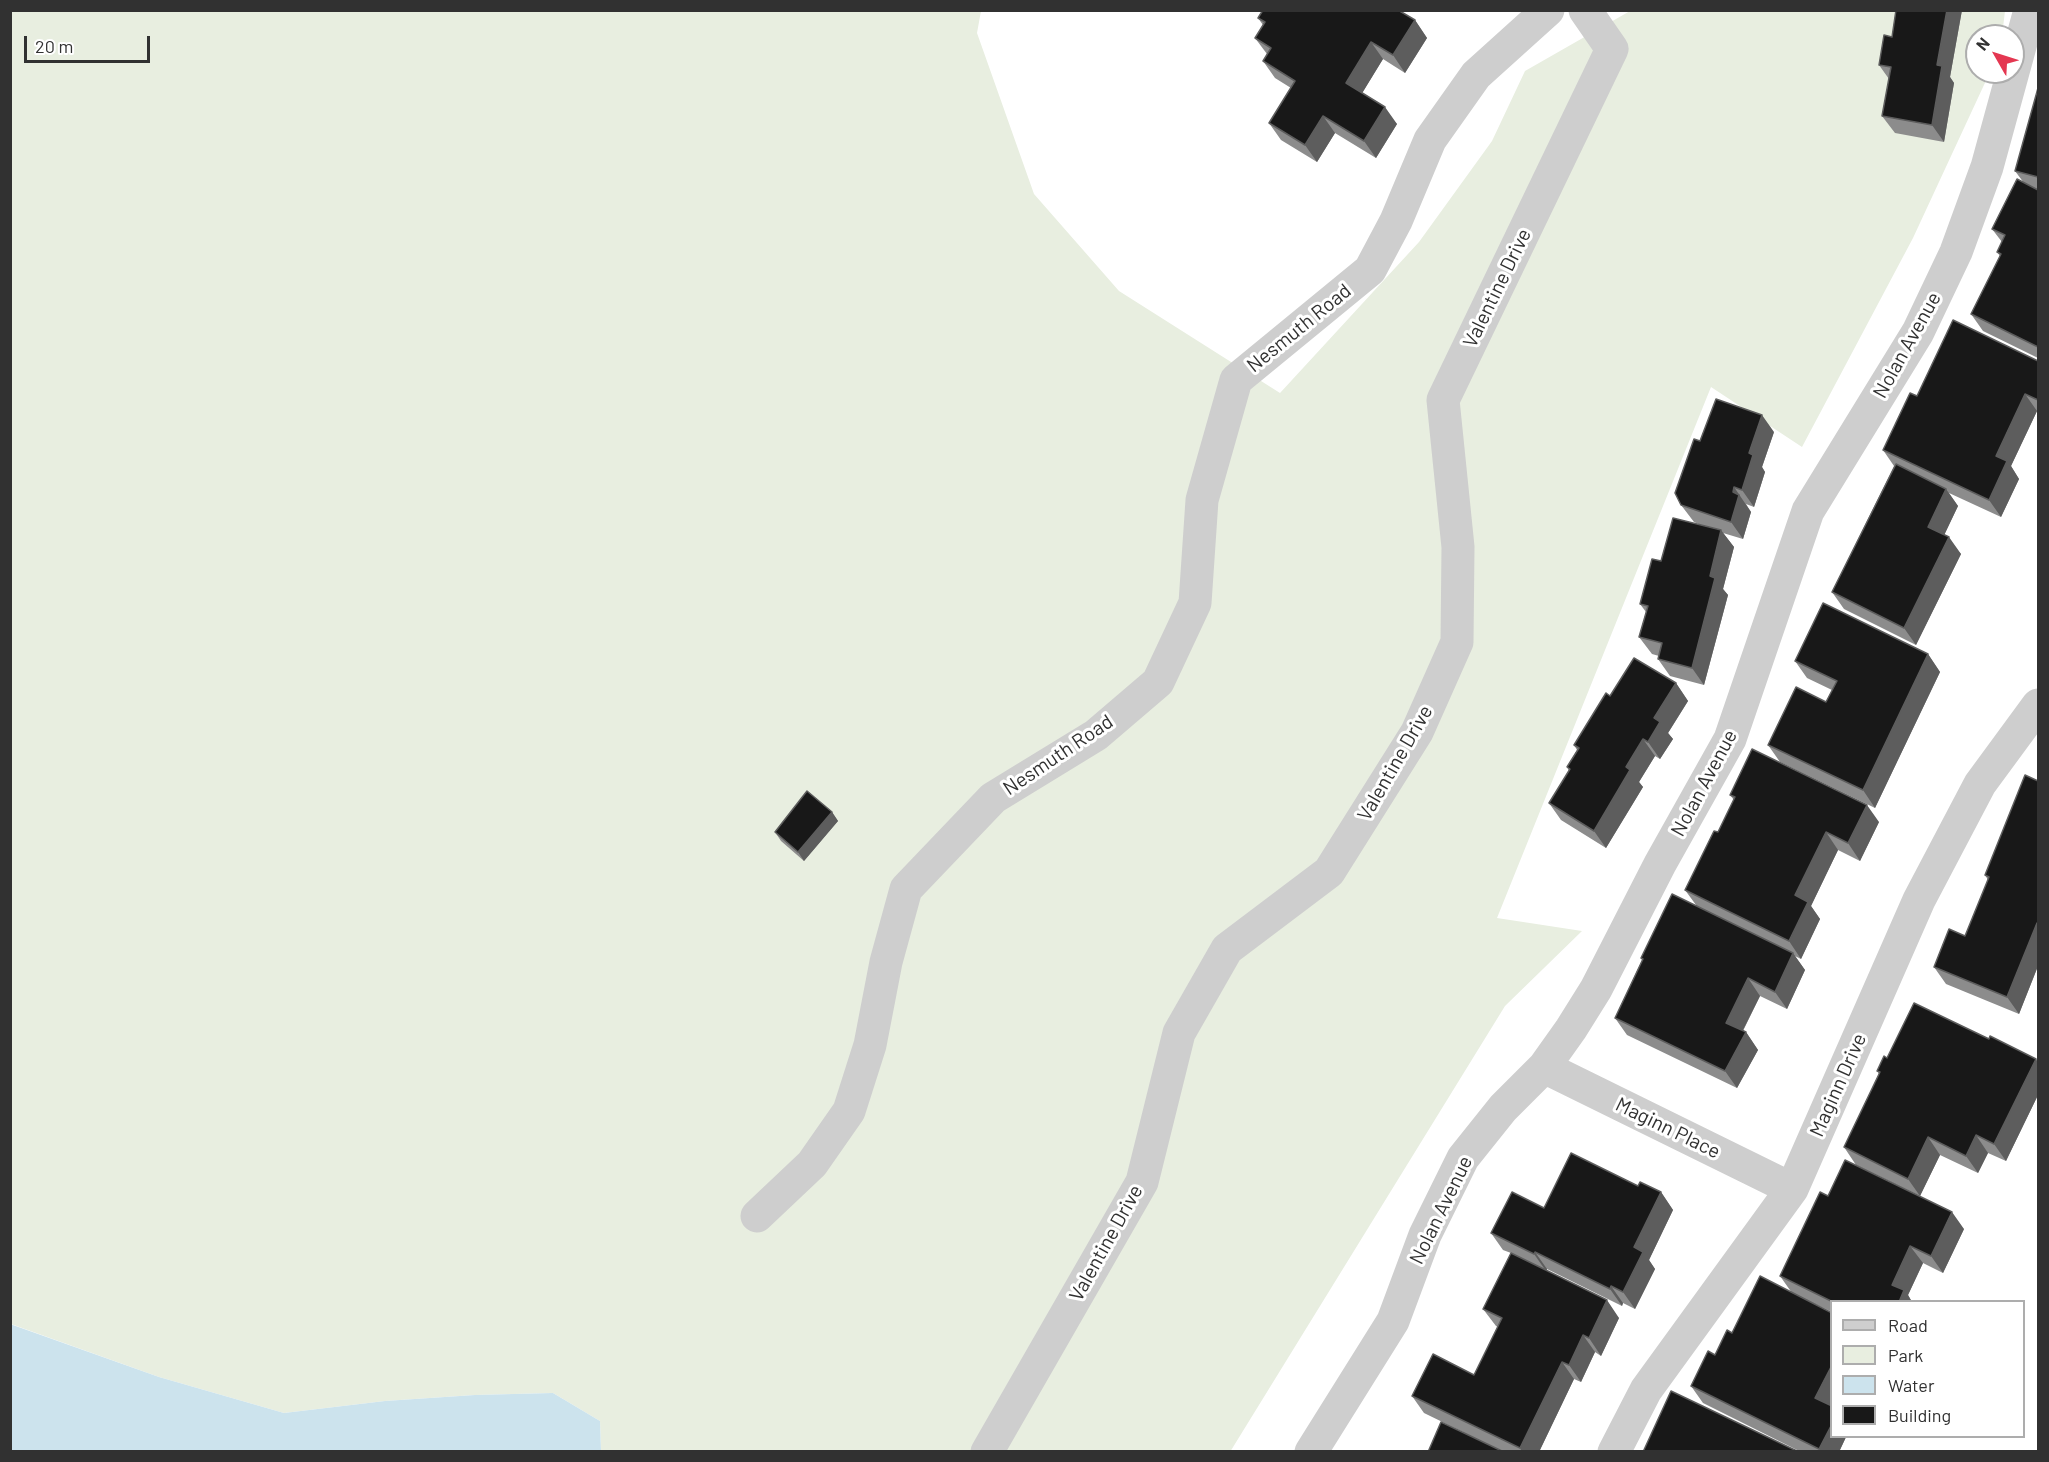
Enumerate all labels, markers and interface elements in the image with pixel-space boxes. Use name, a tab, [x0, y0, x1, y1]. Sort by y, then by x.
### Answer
scale bar	[27, 24, 153, 62]
north arrow	[1965, 24, 2025, 84]
text: N	[1971, 34, 1993, 54]
text: 20 m	[35, 35, 73, 57]
street label: Valentine Drive	[1458, 225, 1536, 351]
street label: Nesmuth Road	[1242, 279, 1356, 377]
street label: Nolan Avenue	[1868, 288, 1946, 402]
street label: Valentine Drive	[1352, 701, 1438, 825]
street label: Nesmuth Road	[999, 709, 1117, 801]
street label: Nolan Avenue	[1666, 725, 1742, 841]
street label: Maginn Drive	[1805, 1030, 1871, 1140]
street label: Maginn Place	[1612, 1092, 1724, 1164]
street label: Nolan Avenue	[1404, 1152, 1478, 1268]
street label: Valentine Drive	[1064, 1181, 1148, 1305]
legend	[1830, 1300, 2025, 1438]
text: Road	[1888, 1314, 1928, 1336]
text: Park	[1888, 1344, 1923, 1366]
text: Water	[1888, 1374, 1935, 1396]
text: Building	[1888, 1404, 1951, 1426]

